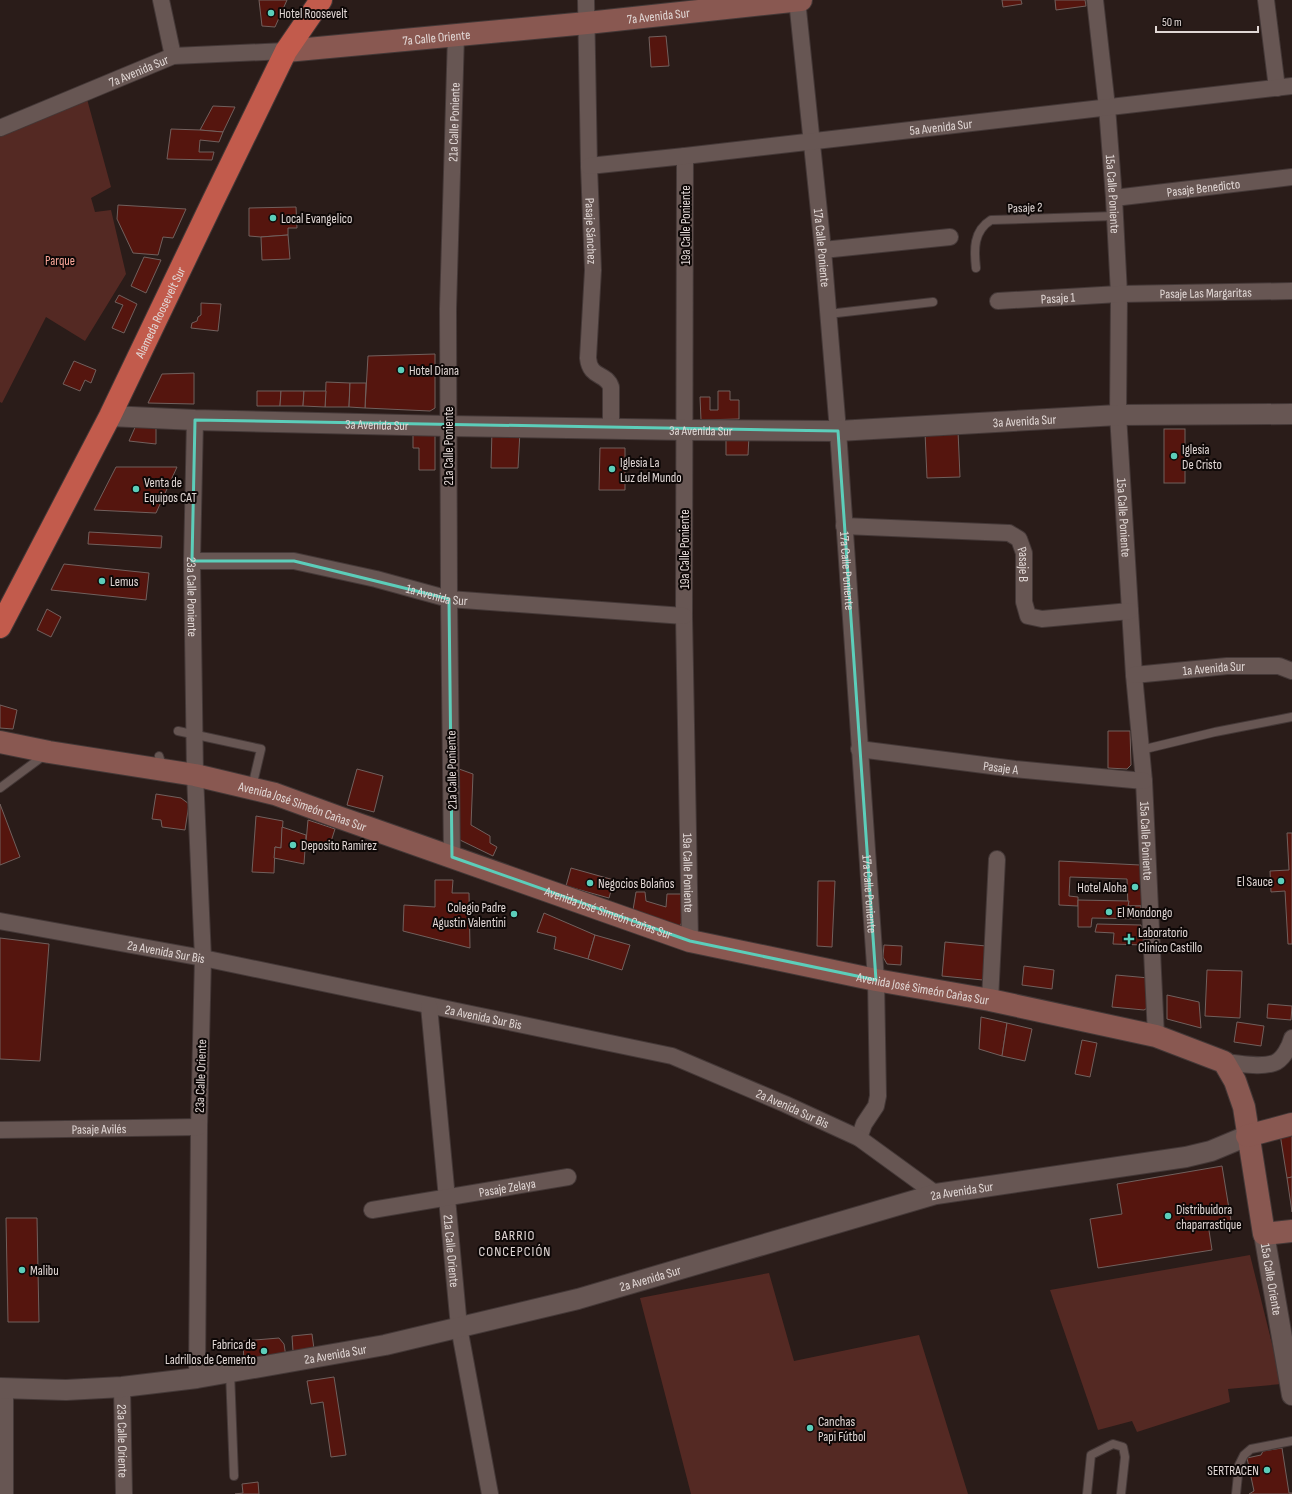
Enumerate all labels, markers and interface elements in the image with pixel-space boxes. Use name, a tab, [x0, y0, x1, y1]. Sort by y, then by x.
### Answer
street label: 7a Avenida Sur	[626, 5, 691, 28]
place label: Hotel Roosevelt	[279, 6, 348, 22]
marker: Hotel Roosevelt	[266, 8, 276, 18]
scale bar	[1156, 8, 1258, 34]
text: 50 m	[1162, 15, 1182, 30]
street label: 7a Calle Oriente	[402, 27, 471, 49]
street label: 7a Avenida Sur	[107, 52, 171, 91]
street label: 21a Calle Poniente	[445, 82, 464, 162]
street label: 5a Avenida Sur	[909, 116, 973, 139]
street label: 15a Calle Poniente	[1102, 154, 1123, 234]
street label: Pasaje Benedicto	[1166, 176, 1241, 201]
street label: 19a Calle Poniente	[678, 185, 694, 265]
street label: Pasaje Sánchez	[581, 197, 600, 265]
street label: Pasaje 2	[1007, 199, 1043, 217]
street label: 17a Calle Poniente	[810, 208, 833, 288]
place label: Local Evangelico	[281, 211, 352, 227]
marker: Local Evangelico	[268, 213, 278, 223]
park label: Parque	[45, 253, 75, 269]
street label: Alameda Roosevelt Sur	[132, 264, 189, 362]
street label: Pasaje Las Margaritas	[1160, 285, 1252, 302]
street label: Pasaje 1	[1040, 290, 1076, 308]
place label: Hotel Diana	[409, 363, 459, 379]
marker: Hotel Diana	[396, 365, 406, 375]
street label: 21a Calle Poniente	[441, 406, 457, 486]
street label: 3a Avenida Sur	[992, 412, 1057, 431]
street label: 3a Avenida Sur	[345, 417, 409, 434]
street label: 3a Avenida Sur	[669, 423, 733, 439]
place label: Iglesia De Cristo	[1182, 442, 1222, 473]
marker: Iglesia De Cristo	[1169, 451, 1179, 461]
place label: Iglesia La Luz del Mundo	[620, 455, 682, 486]
marker: Iglesia La Luz del Mundo	[607, 464, 617, 474]
place label: Venta de Equipos CAT	[144, 475, 197, 506]
street label: 15a Calle Poniente	[1113, 478, 1134, 558]
marker: Venta de Equipos CAT	[131, 484, 141, 494]
street label: 19a Calle Poniente	[677, 509, 693, 589]
street label: 17a Calle Poniente	[836, 531, 857, 611]
street label: Pasaje B	[1013, 545, 1031, 582]
street label: 23a Calle Poniente	[183, 557, 200, 637]
place label: Lemus	[110, 574, 139, 590]
marker: Lemus	[97, 576, 107, 586]
street label: 1a Avenida Sur	[404, 581, 468, 609]
street label: 1a Avenida Sur	[1182, 659, 1245, 679]
street label: 21a Calle Poniente	[443, 730, 461, 810]
street label: Pasaje A	[982, 758, 1019, 778]
street label: Avenida José Simeón Cañas Sur	[236, 778, 369, 836]
street label: 15a Calle Poniente	[1136, 801, 1156, 881]
street label: 19a Calle Poniente	[679, 833, 696, 913]
place label: Deposito Ramirez	[301, 838, 377, 854]
marker: Deposito Ramirez	[288, 840, 298, 850]
street label: 17a Calle Poniente	[858, 854, 880, 934]
place label: El Sauce	[1237, 874, 1273, 890]
place label: Negocios Bolaños	[598, 876, 675, 892]
marker: El Sauce	[1276, 876, 1286, 886]
marker: Negocios Bolaños	[585, 878, 595, 888]
place label: Hotel Aloha	[1077, 880, 1127, 896]
marker: Hotel Aloha	[1130, 882, 1140, 892]
street label: Avenida José Simeón Cañas Sur	[541, 883, 674, 943]
place label: Colegio Padre Agustin Valentini	[432, 900, 506, 931]
place label: El Mondongo	[1117, 905, 1172, 921]
marker: El Mondongo	[1104, 907, 1114, 917]
marker: Colegio Padre Agustin Valentini	[509, 909, 519, 919]
place label: Laboratorio Clinico Castillo	[1138, 925, 1202, 956]
marker: Laboratorio Clinico Castillo	[1123, 933, 1135, 945]
street label: 2a Avenida Sur Bis	[126, 937, 206, 967]
street label: Avenida José Simeón Cañas Sur	[854, 969, 990, 1009]
street label: 2a Avenida Sur Bis	[443, 1002, 524, 1034]
street label: 23a Calle Oriente	[192, 1039, 210, 1113]
street label: 2a Avenida Sur Bis	[754, 1086, 832, 1132]
street label: Pasaje Avilés	[71, 1121, 127, 1138]
street label: Pasaje Zelaya	[478, 1176, 537, 1201]
street label: 2a Avenida Sur	[929, 1179, 995, 1204]
place label: Distribuidora chaparrastique	[1176, 1202, 1242, 1233]
marker: Distribuidora chaparrastique	[1163, 1211, 1173, 1221]
street label: 21a Calle Oriente	[440, 1214, 462, 1288]
district label: BARRIO CONCEPCIÓN	[479, 1227, 551, 1260]
street label: 15a Calle Oriente	[1257, 1242, 1285, 1317]
street label: 2a Avenida Sur	[618, 1262, 683, 1295]
place label: Malibu	[30, 1263, 59, 1279]
marker: Malibu	[17, 1265, 27, 1275]
place label: Fabrica de Ladrillos de Cemento	[165, 1337, 256, 1368]
street label: 2a Avenida Sur	[303, 1341, 368, 1368]
marker: Fabrica de Ladrillos de Cemento	[259, 1346, 269, 1356]
street label: 23a Calle Oriente	[113, 1404, 131, 1478]
place label: Canchas Papi Fútbol	[818, 1414, 866, 1445]
marker: Canchas Papi Fútbol	[805, 1423, 815, 1433]
place label: SERTRACEN	[1207, 1463, 1259, 1479]
marker: SERTRACEN	[1262, 1465, 1272, 1475]

